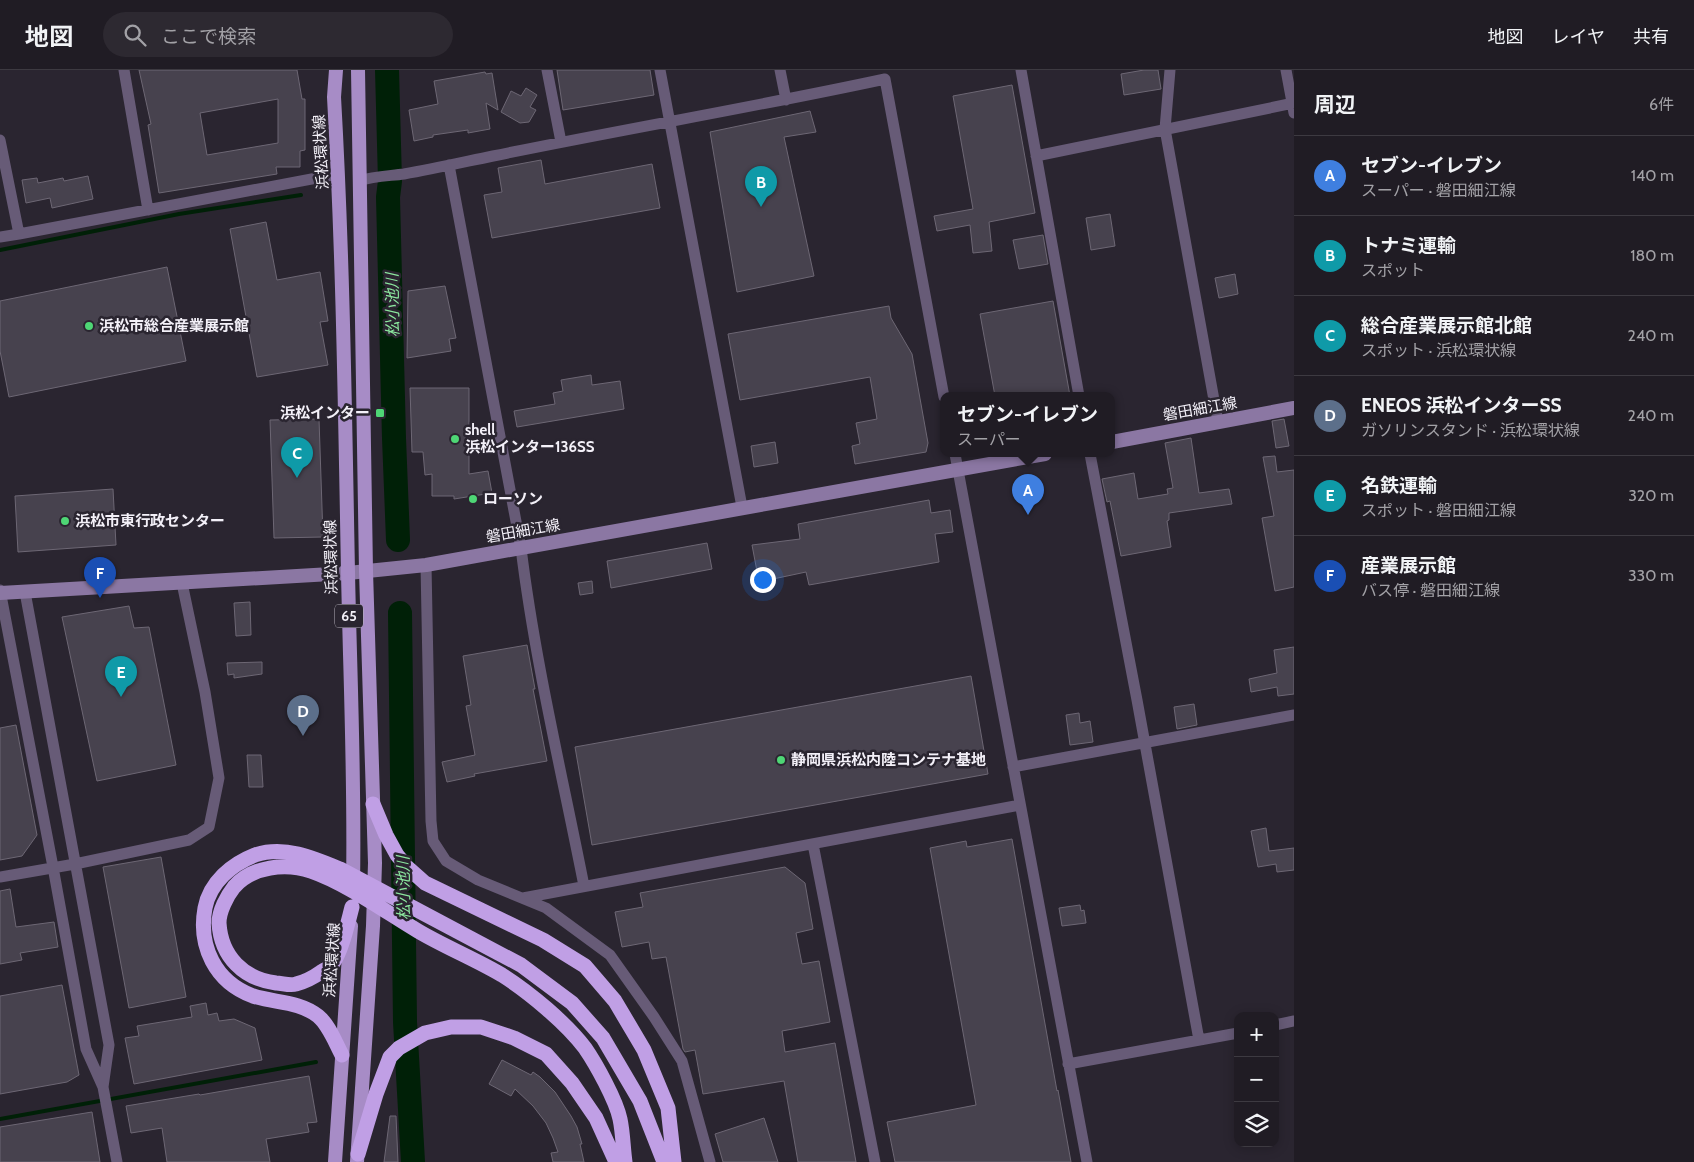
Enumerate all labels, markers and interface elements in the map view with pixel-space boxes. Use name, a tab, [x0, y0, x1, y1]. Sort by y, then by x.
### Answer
search box	[103, 12, 453, 57]
icon: search	[121, 21, 149, 49]
text: 地図	[25, 22, 73, 51]
text: ここで検索	[161, 25, 256, 48]
text: 地図	[1488, 26, 1524, 48]
text: レイヤ	[1552, 26, 1605, 48]
text: 共有	[1633, 26, 1669, 48]
text: 周辺	[1314, 92, 1356, 117]
text: 6件	[1649, 95, 1674, 114]
street label: 浜松環状線	[310, 114, 332, 190]
text: セブン-イレブン	[1361, 154, 1502, 177]
pin: B	[745, 166, 777, 207]
text: A	[1325, 166, 1335, 185]
text: 140 m	[1631, 166, 1674, 185]
text: スーパー · 磐田細江線	[1361, 181, 1516, 200]
text: トナミ運輸	[1361, 234, 1456, 257]
text: B	[1325, 246, 1335, 265]
text: 180 m	[1630, 246, 1674, 265]
text: スポット	[1361, 261, 1425, 280]
water label: 松小池川	[382, 271, 403, 337]
text: 総合産業展示館北館	[1361, 314, 1532, 337]
place label: 浜松市総合産業展示館	[99, 317, 249, 335]
marker: 浜松市総合産業展示館	[83, 320, 95, 332]
text: C	[1325, 326, 1335, 345]
text: 240 m	[1628, 326, 1674, 345]
text: スポット · 浜松環状線	[1361, 341, 1516, 360]
popup	[940, 392, 1115, 457]
street label: 磐田細江線	[1161, 394, 1239, 424]
text: ENEOS 浜松インターSS	[1361, 394, 1562, 417]
text: セブン-イレブン	[957, 403, 1098, 426]
place label: 浜松インター	[280, 404, 370, 422]
text: D	[1324, 406, 1336, 425]
text: 240 m	[1628, 406, 1674, 425]
marker: 浜松インター	[374, 407, 386, 419]
place label: shell 浜松インター136SS	[465, 421, 595, 456]
text: ガソリンスタンド · 浜松環状線	[1361, 421, 1580, 440]
text: スーパー	[957, 430, 1021, 449]
marker: shell 浜松インター136SS	[449, 433, 461, 445]
pin: C	[281, 437, 313, 478]
pin: A	[1012, 474, 1044, 515]
text: 名鉄運輸	[1361, 474, 1437, 497]
text: E	[1325, 486, 1335, 505]
text: 320 m	[1628, 486, 1674, 505]
place label: ローソン	[483, 490, 543, 508]
marker: ローソン	[467, 493, 479, 505]
text: スポット · 磐田細江線	[1361, 501, 1516, 520]
place label: 浜松市東行政センター	[75, 512, 225, 530]
marker: 浜松市東行政センター	[59, 515, 71, 527]
street label: 磐田細江線	[484, 516, 562, 546]
street label: 浜松環状線	[321, 519, 341, 595]
text: 産業展示館	[1361, 554, 1456, 577]
pin: F	[84, 557, 116, 598]
text: F	[1326, 566, 1334, 585]
text: 330 m	[1628, 566, 1674, 585]
your location	[750, 567, 776, 593]
text: バス停 · 磐田細江線	[1361, 581, 1500, 600]
road number: 65	[335, 604, 363, 628]
pin: E	[105, 656, 137, 697]
pin: D	[287, 695, 319, 736]
place label: 静岡県浜松内陸コンテナ基地	[791, 751, 986, 769]
marker: 静岡県浜松内陸コンテナ基地	[775, 754, 787, 766]
water label: 松小池川	[393, 854, 414, 920]
street label: 浜松環状線	[320, 922, 344, 998]
map controls	[1234, 1012, 1279, 1147]
button: +	[1234, 1012, 1279, 1057]
button: −	[1234, 1057, 1279, 1102]
button: layers	[1234, 1102, 1279, 1147]

